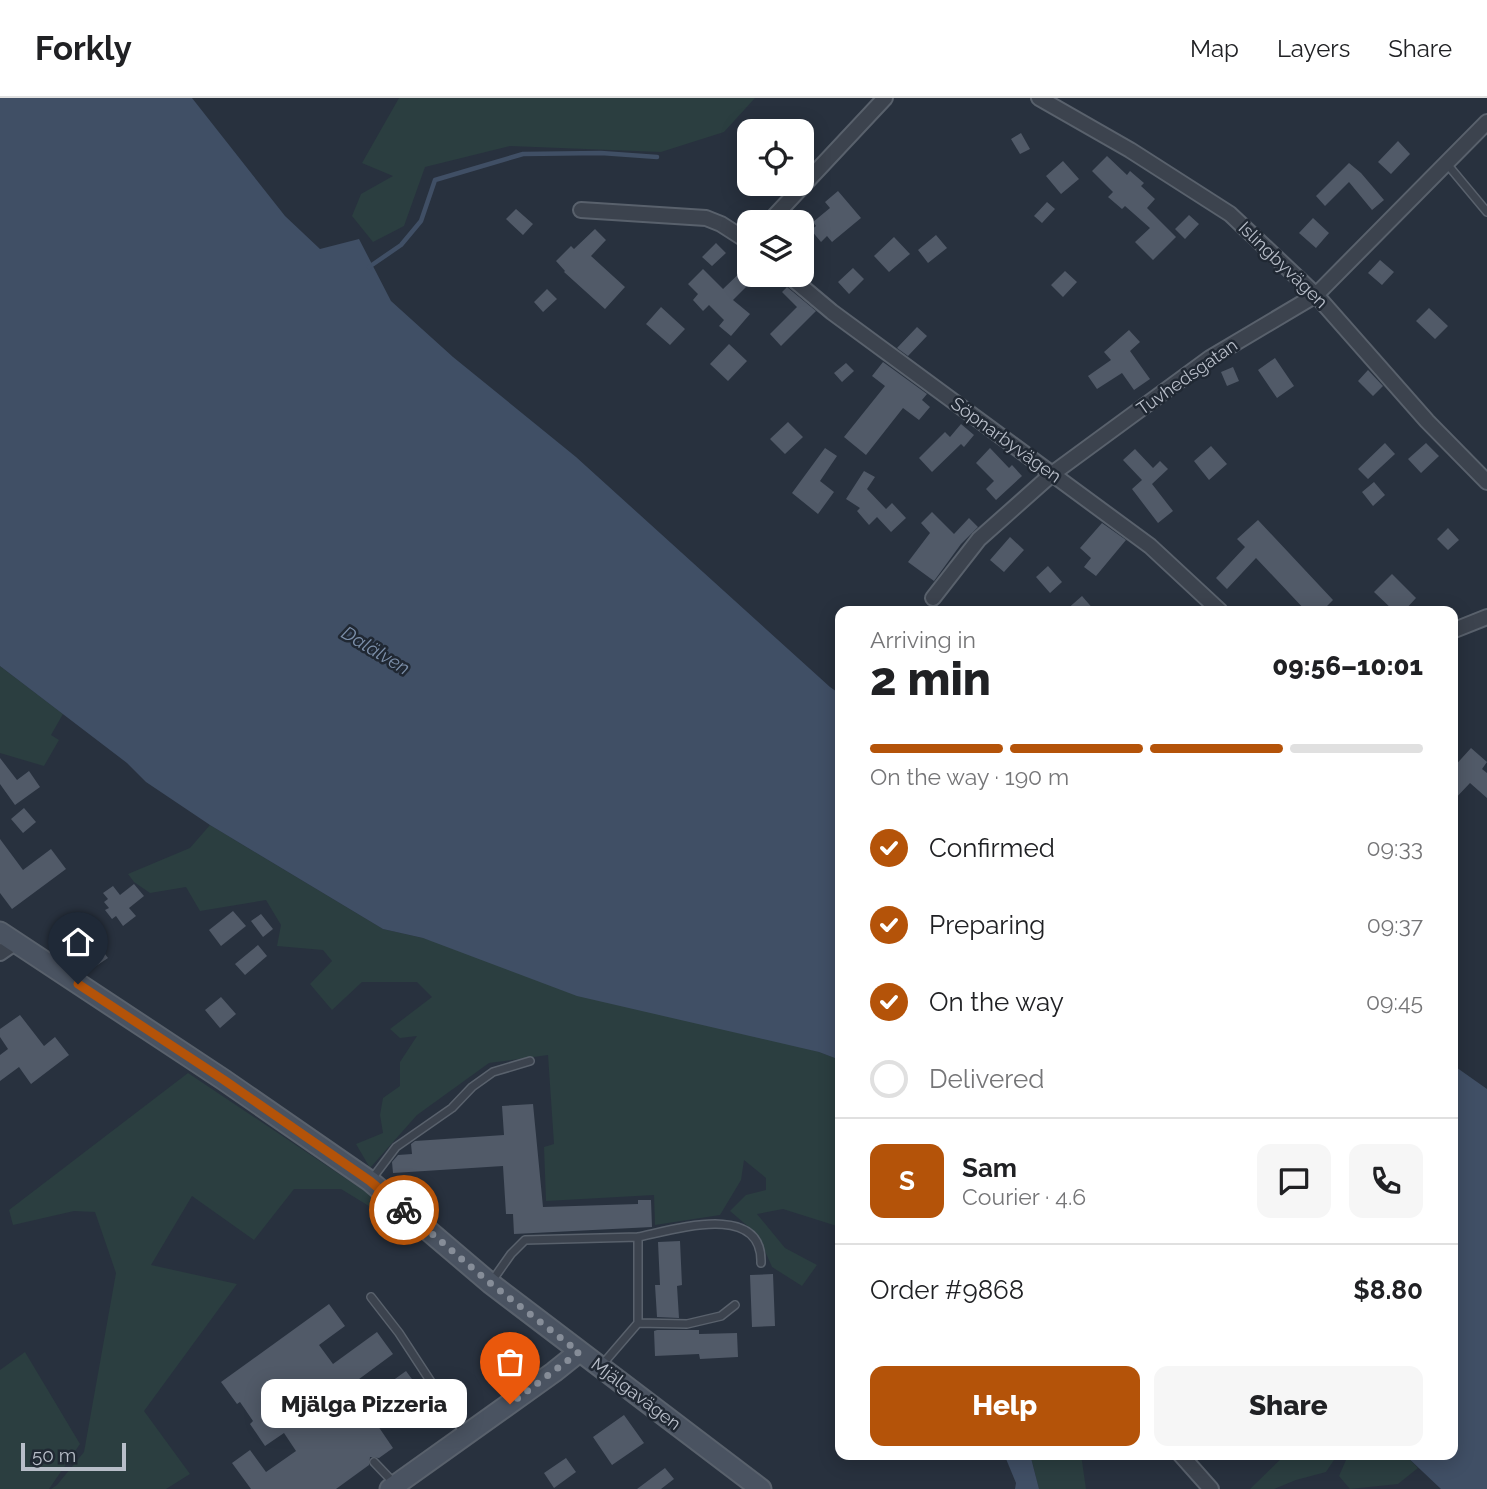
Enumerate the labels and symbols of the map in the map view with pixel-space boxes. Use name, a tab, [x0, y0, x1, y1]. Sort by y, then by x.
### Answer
street label: Islingbyvägen	[1235, 217, 1332, 312]
street label: Tuvhedsgatan	[1132, 334, 1241, 419]
street label: Söpnarbyvägen	[947, 393, 1066, 487]
water label: Dalälven	[338, 621, 414, 679]
pin	[48, 912, 108, 984]
courier	[369, 1175, 439, 1245]
pin	[480, 1332, 540, 1404]
street label: Mjälgavägen	[587, 1353, 685, 1434]
callout: Mjälga Pizzeria	[262, 1380, 468, 1428]
scale bar	[21, 1440, 126, 1472]

